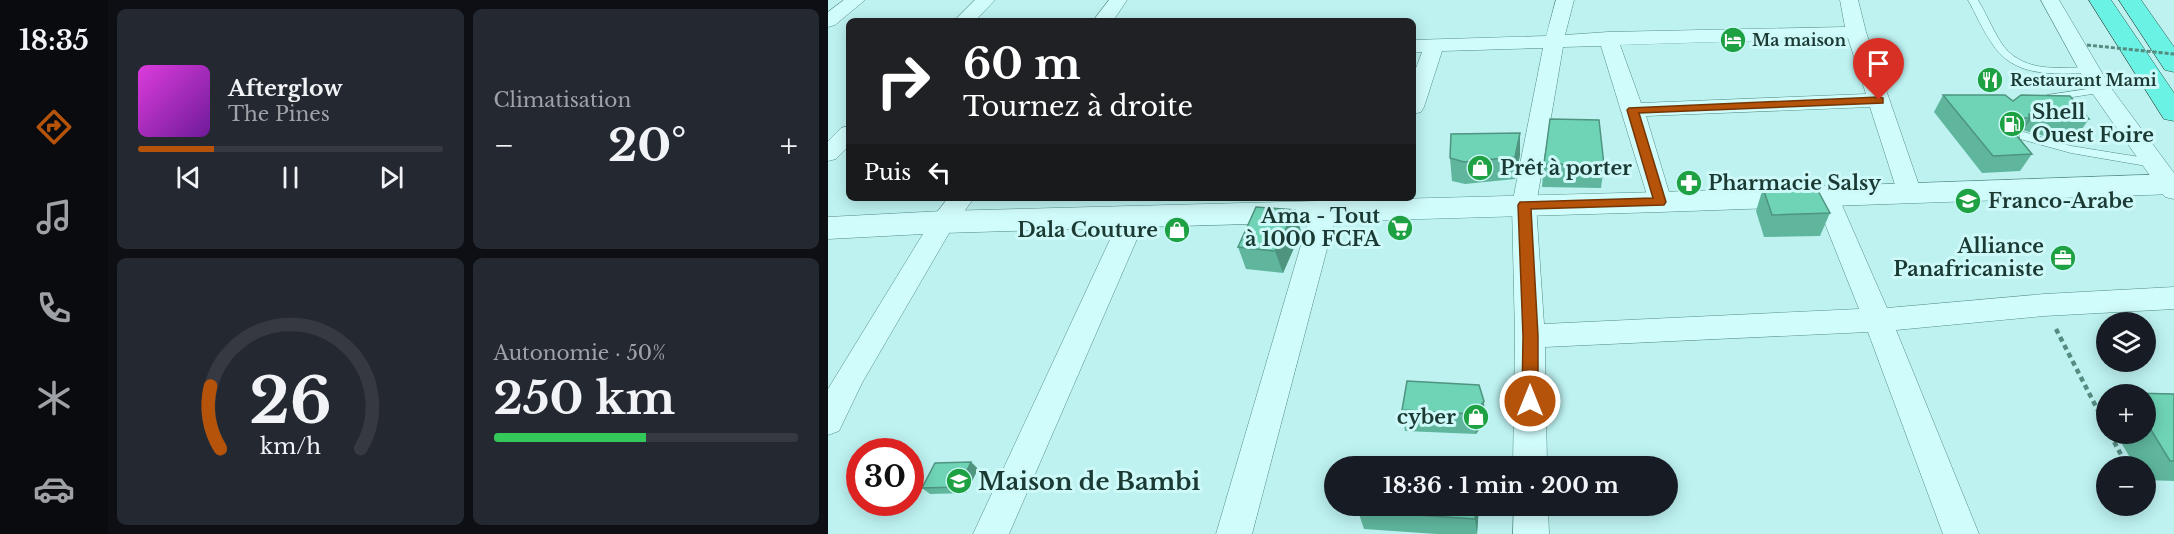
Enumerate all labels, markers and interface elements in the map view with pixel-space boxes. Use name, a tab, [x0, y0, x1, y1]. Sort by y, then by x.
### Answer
text: 18:35	[19, 24, 89, 57]
hotel icon: Ma maison	[1718, 25, 1748, 55]
place label: Ma maison	[1752, 30, 1846, 50]
text: 60 m	[963, 38, 1081, 90]
pin	[1853, 38, 1904, 100]
icon: right	[864, 42, 942, 120]
icon: arrive	[1862, 47, 1895, 80]
restaurant icon: Restaurant Mami	[1975, 65, 2005, 95]
place label: Restaurant Mami	[2010, 70, 2157, 90]
text: Afterglow	[228, 75, 343, 102]
text: Climatisation	[494, 88, 631, 112]
text: Tournez à droite	[963, 90, 1193, 123]
place label: Shell Ouest Foire	[2032, 100, 2154, 147]
text: The Pines	[228, 102, 330, 126]
icon: directions	[33, 106, 75, 148]
fuel station icon: Shell Ouest Foire	[1997, 109, 2027, 139]
text: 20°	[608, 117, 686, 173]
text: −	[494, 125, 514, 166]
text: +	[780, 125, 798, 166]
shop icon: Prêt à porter	[1465, 153, 1495, 183]
icon: left	[923, 156, 956, 189]
place label: Prêt à porter	[1500, 156, 1632, 180]
text: Puis	[864, 159, 911, 186]
icon: previous	[172, 161, 205, 194]
icon: pause	[274, 161, 307, 194]
icon: next	[375, 161, 408, 194]
pharmacy icon: Pharmacie Salsy	[1674, 168, 1704, 198]
place label: Pharmacie Salsy	[1708, 171, 1882, 195]
school or university icon: Franco-Arabe	[1953, 186, 1983, 216]
place label: Franco-Arabe	[1988, 189, 2134, 213]
icon: music	[33, 196, 75, 238]
place label: Ama - Tout à 1000 FCFA	[1245, 204, 1381, 251]
supermarket icon: Ama - Tout à 1000 FCFA	[1385, 213, 1415, 243]
shop icon: Dala Couture	[1162, 215, 1192, 245]
place label: Dala Couture	[1017, 218, 1158, 242]
place label: Alliance Panafricaniste	[1893, 234, 2044, 281]
office icon: Alliance Panafricaniste	[2048, 243, 2078, 273]
icon: phone	[33, 287, 75, 329]
map controls	[2096, 312, 2156, 516]
button: layers	[2096, 312, 2156, 372]
text: Autonomie · 50%	[494, 341, 666, 365]
text: 26	[249, 362, 332, 440]
position arrow	[1498, 369, 1562, 433]
text: 250 km	[494, 370, 675, 426]
icon: climate	[33, 377, 75, 419]
button: +	[2096, 384, 2156, 444]
shop icon: cyber	[1461, 402, 1491, 432]
place label: cyber	[1397, 405, 1456, 429]
text: km/h	[260, 433, 321, 460]
speed limit sign: 30	[846, 438, 924, 516]
button: −	[2096, 456, 2156, 516]
school or university icon: Maison de Bambi	[944, 466, 974, 496]
place label: Maison de Bambi	[978, 467, 1200, 496]
icon: car	[33, 468, 75, 510]
text: 18:36 · 1 min · 200 m	[1383, 472, 1619, 499]

